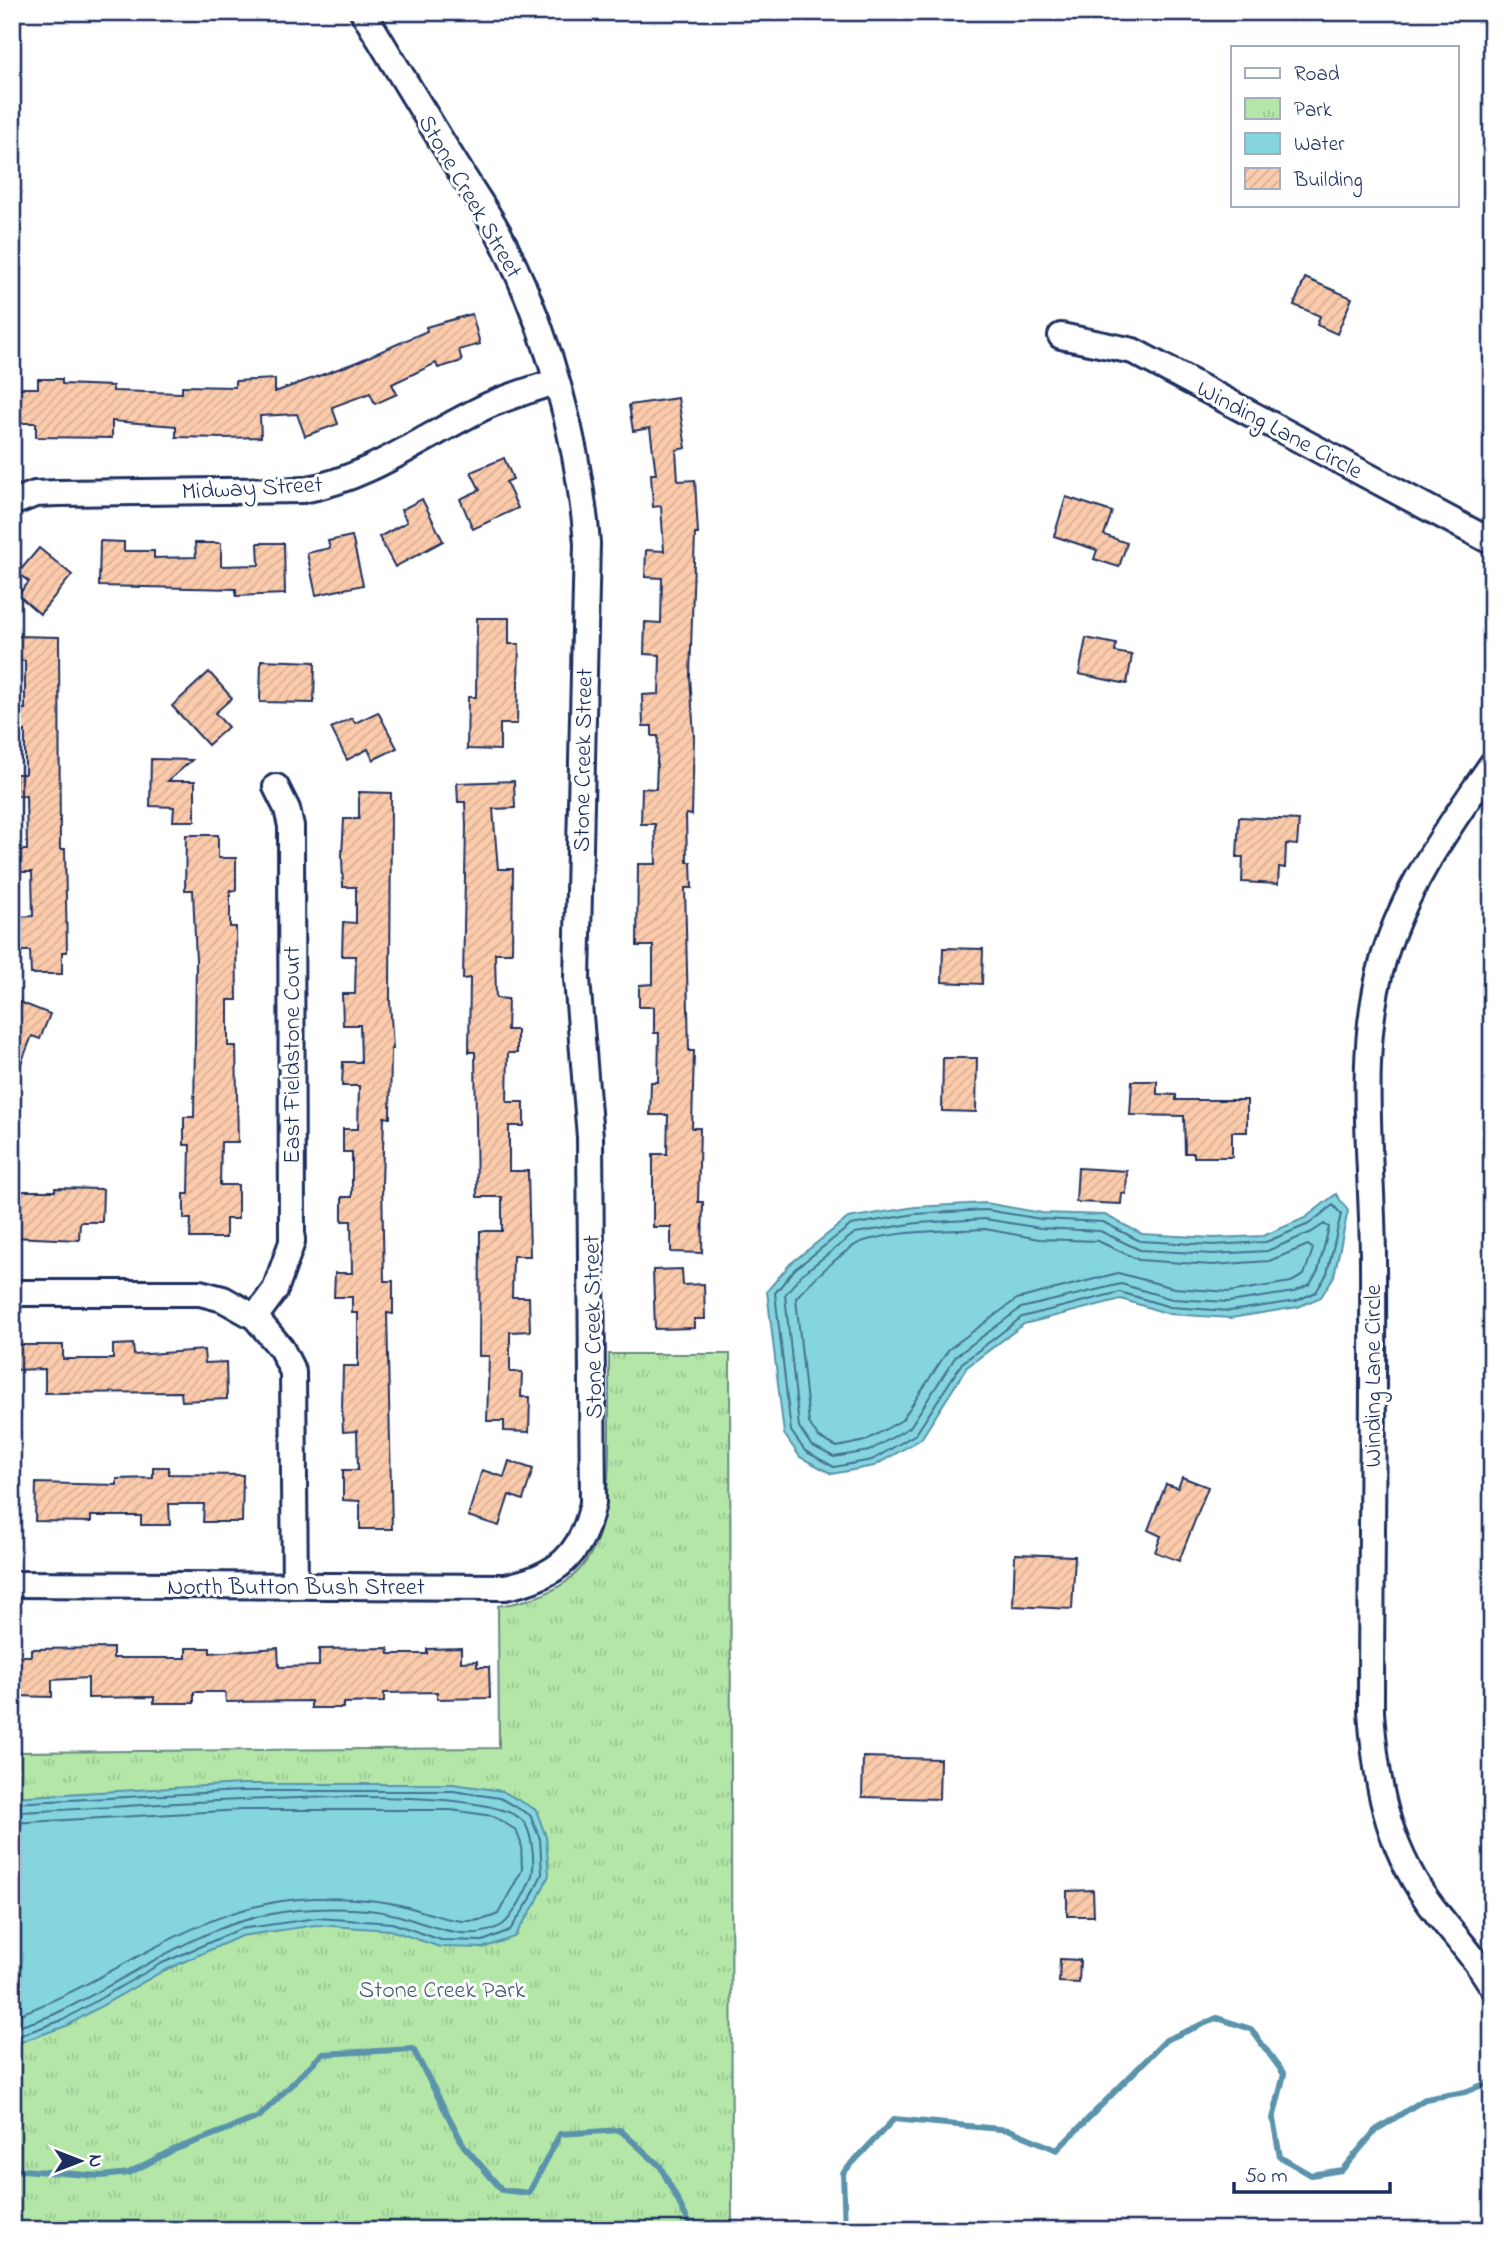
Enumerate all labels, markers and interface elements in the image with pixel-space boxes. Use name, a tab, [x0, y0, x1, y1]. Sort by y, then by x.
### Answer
legend	[1231, 46, 1458, 206]
text: Road	[1294, 60, 1340, 90]
text: Park	[1294, 96, 1333, 126]
street label: Stone Creek Street	[408, 109, 530, 286]
text: Water	[1294, 130, 1345, 160]
text: Building	[1293, 166, 1363, 198]
street label: Winding Lane Circle	[1190, 373, 1368, 490]
street label: Midway Street	[181, 468, 323, 512]
street label: Stone Creek Street	[565, 668, 604, 852]
street label: East Fieldstone Court	[276, 946, 311, 1164]
street label: Stone Creek Street	[575, 1235, 614, 1419]
street label: Winding Lane Circle	[1357, 1284, 1392, 1468]
street label: North Button Bush Street	[167, 1571, 425, 1606]
park label: Stone Creek Park	[359, 1974, 526, 2009]
north arrow	[46, 2126, 116, 2196]
scale bar	[1234, 2151, 1390, 2195]
text: N	[81, 2155, 108, 2168]
text: 50 m	[1245, 2162, 1288, 2192]

